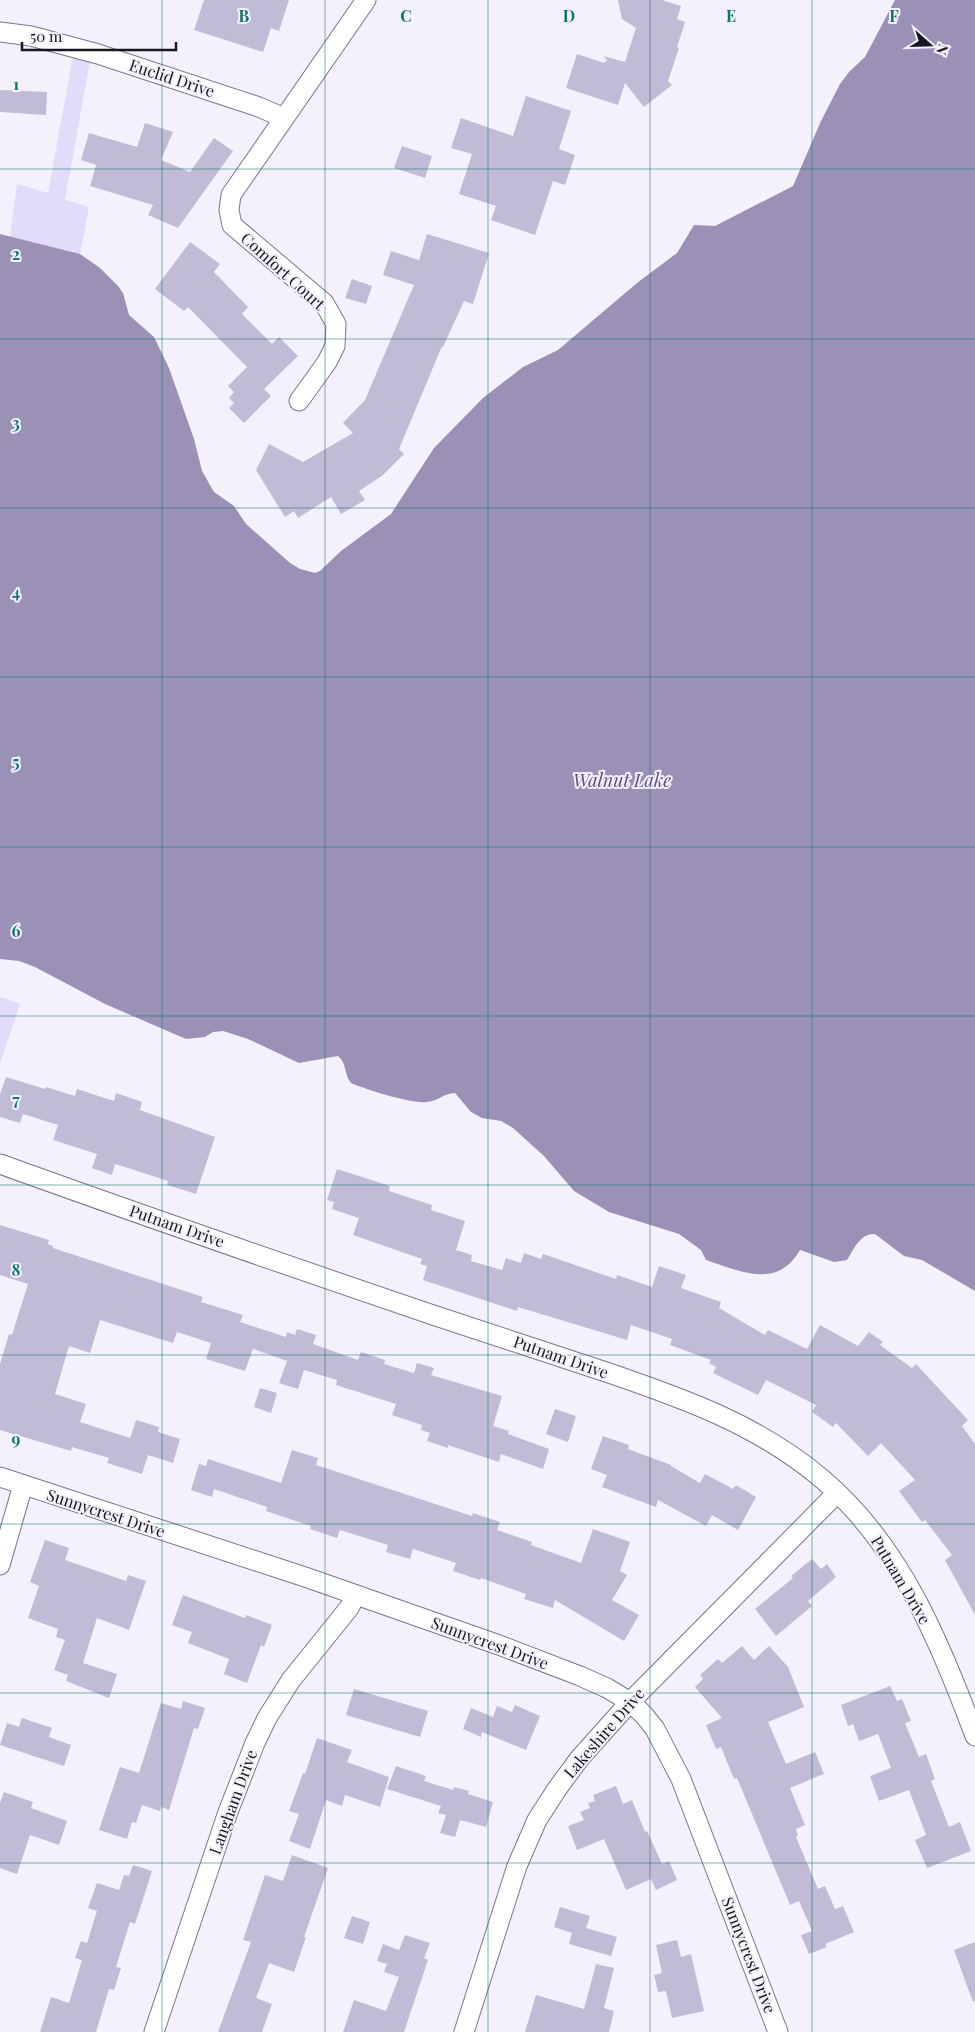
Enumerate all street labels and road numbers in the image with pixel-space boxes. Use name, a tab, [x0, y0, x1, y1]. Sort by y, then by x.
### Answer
street label: Euclid Drive	[127, 54, 217, 101]
street label: Comfort Court	[237, 227, 330, 314]
street label: Putnam Drive	[127, 1199, 227, 1252]
street label: Putnam Drive	[511, 1330, 611, 1383]
street label: Sunnycrest Drive	[44, 1484, 168, 1542]
street label: Putnam Drive	[867, 1532, 936, 1628]
street label: Sunnycrest Drive	[429, 1612, 552, 1673]
street label: Lakeshire Drive	[559, 1683, 649, 1782]
street label: Langham Drive	[204, 1747, 261, 1857]
street label: Sunnycrest Drive	[718, 1894, 781, 2016]

